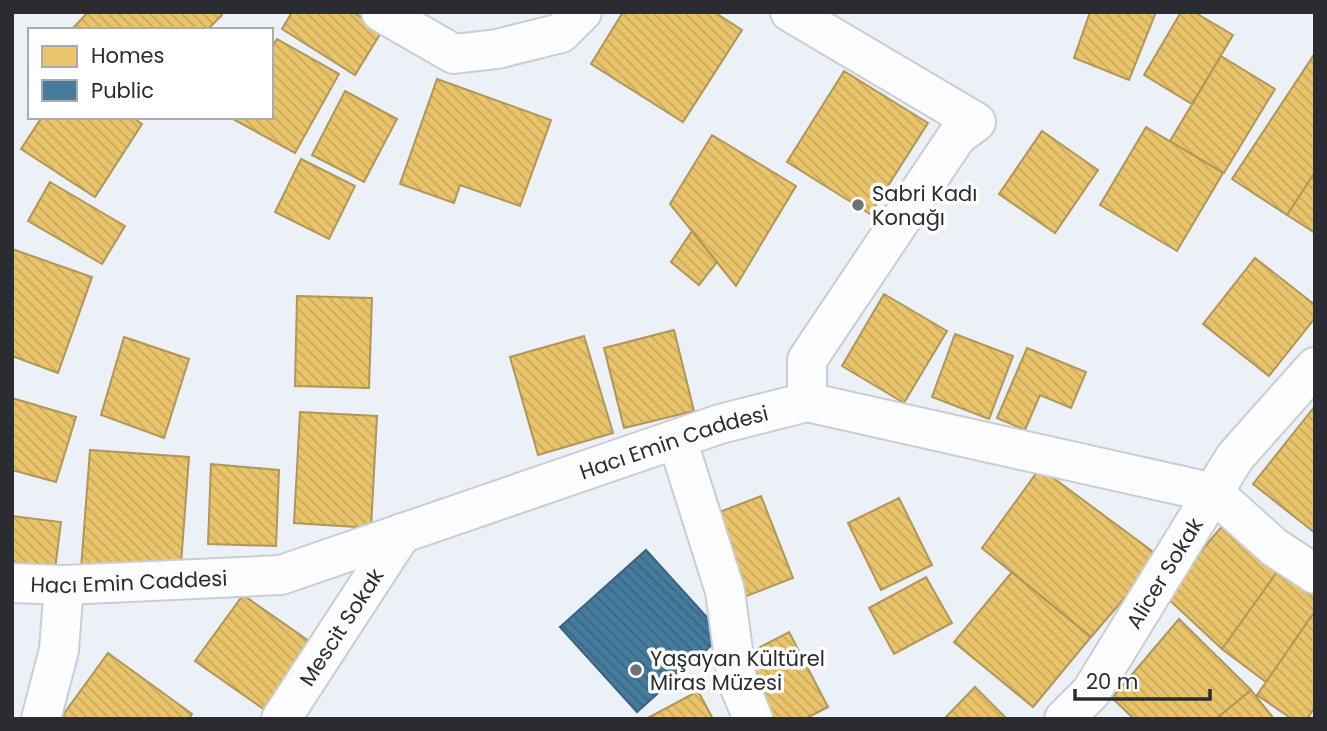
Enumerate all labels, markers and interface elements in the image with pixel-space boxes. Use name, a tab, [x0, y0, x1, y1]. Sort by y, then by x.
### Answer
legend	[28, 28, 273, 119]
text: Homes	[91, 41, 165, 70]
text: Public	[91, 76, 154, 105]
place label: Sabri Kadı Konağı	[872, 179, 977, 232]
marker: Sabri Kadı Konağı	[850, 197, 866, 213]
street label: Hacı Emin Caddesi	[575, 398, 771, 486]
street label: Alicer Sokak	[1119, 512, 1209, 634]
street label: Mescit Sokak	[292, 562, 390, 691]
street label: Hacı Emin Caddesi	[30, 563, 228, 600]
place label: Yaşayan Kültürel Miras Müzesi	[650, 644, 825, 697]
scale bar	[1075, 658, 1210, 702]
marker: Yaşayan Kültürel Miras Müzesi	[628, 662, 644, 678]
text: 20 m	[1086, 667, 1139, 696]

